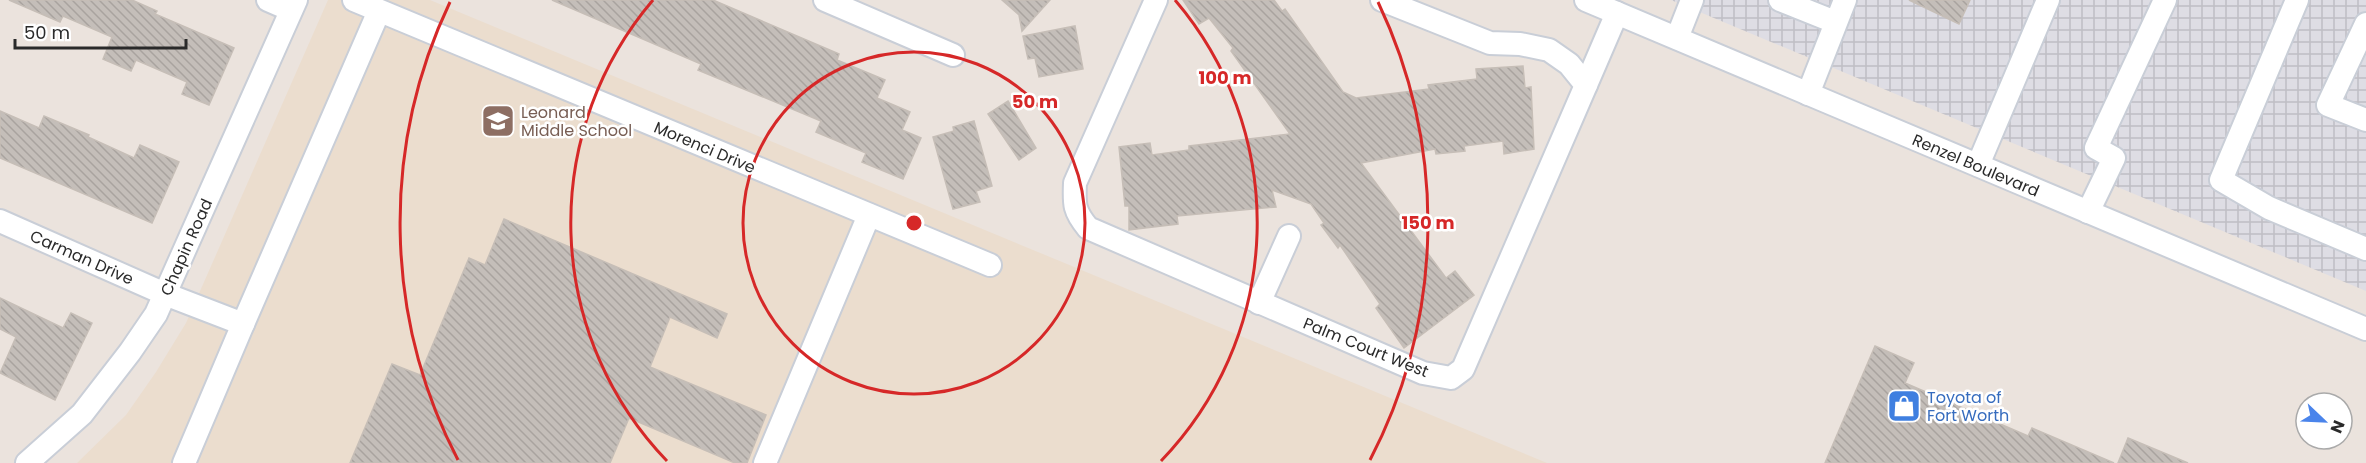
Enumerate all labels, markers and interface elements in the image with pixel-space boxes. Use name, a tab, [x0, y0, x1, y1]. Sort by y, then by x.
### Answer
scale bar	[15, 12, 186, 50]
text: 50 m	[24, 20, 70, 45]
text: 100 m	[1198, 65, 1252, 90]
text: 50 m	[1012, 89, 1058, 114]
place label: Leonard Middle School	[521, 101, 632, 142]
school or university icon: Leonard Middle School	[480, 103, 516, 139]
street label: Morenci Drive	[651, 116, 759, 179]
street label: Renzel Boulevard	[1909, 128, 2043, 203]
street label: Chapin Road	[155, 195, 218, 300]
text: 150 m	[1401, 210, 1455, 235]
centre of rings	[904, 213, 924, 233]
street label: Carman Drive	[26, 224, 137, 291]
street label: Palm Court West	[1300, 312, 1432, 383]
place label: Toyota of Fort Worth	[1927, 386, 2009, 427]
shop icon: Toyota of Fort Worth	[1886, 388, 1922, 424]
north arrow	[2294, 391, 2354, 451]
text: N	[2324, 417, 2350, 437]

